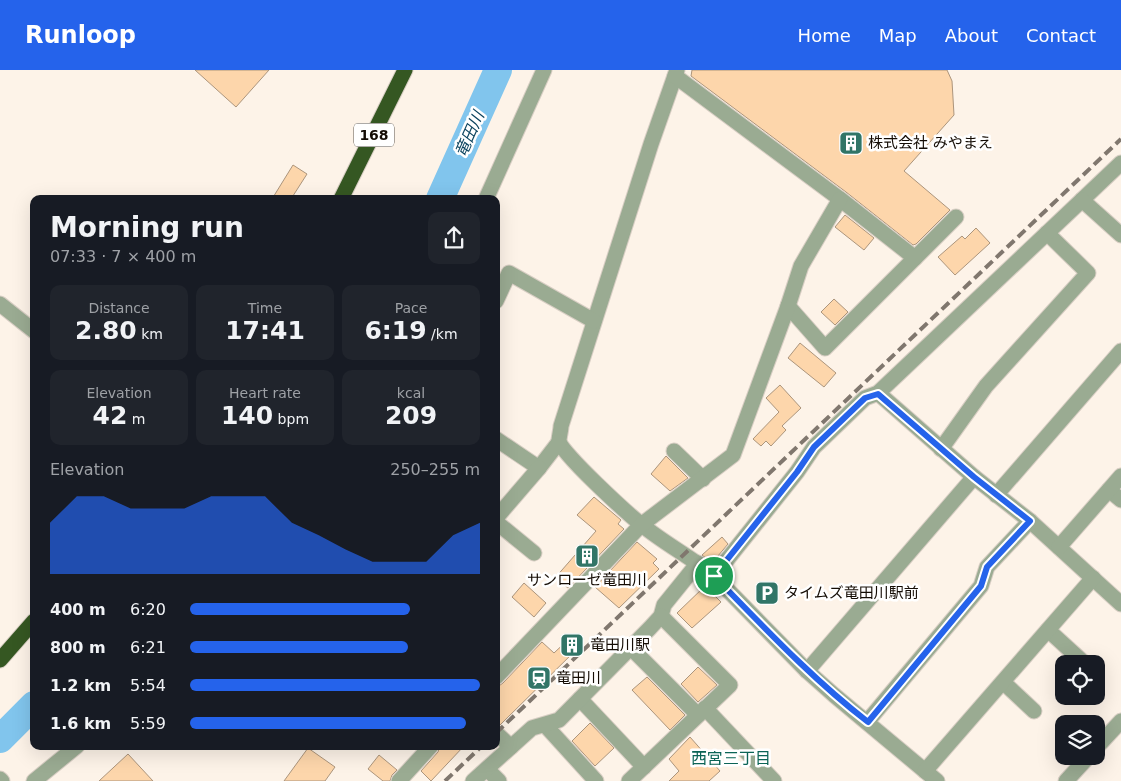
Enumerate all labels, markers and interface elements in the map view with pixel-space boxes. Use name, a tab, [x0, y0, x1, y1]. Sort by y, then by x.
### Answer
text: Runloop	[25, 21, 136, 49]
text: Home	[798, 25, 851, 46]
text: Map	[879, 25, 917, 46]
text: About	[945, 25, 998, 46]
text: Contact	[1026, 25, 1096, 46]
water label: 竜田川	[451, 107, 489, 160]
road number: 168	[354, 124, 394, 146]
building icon: 株式会社 みやまえ	[838, 130, 864, 156]
place label: 株式会社 みやまえ	[868, 134, 993, 152]
text: Morning run	[50, 211, 244, 244]
button: share	[428, 212, 480, 264]
text: 07:33 · 7 × 400 m	[50, 247, 196, 266]
text: Distance	[88, 300, 150, 316]
text: Time	[248, 300, 282, 316]
text: Pace	[395, 300, 427, 316]
text: 2.80	[75, 316, 137, 345]
text: 17:41	[225, 316, 305, 345]
text: 6:19	[364, 316, 427, 345]
text: km	[137, 326, 163, 342]
text: /km	[427, 326, 458, 342]
text: Elevation	[86, 385, 152, 401]
text: Heart rate	[229, 385, 301, 401]
text: kcal	[397, 385, 425, 401]
text: 42	[93, 401, 127, 430]
text: 140	[221, 401, 273, 430]
text: 209	[385, 401, 437, 430]
text: m	[127, 411, 145, 427]
text: bpm	[273, 411, 309, 427]
text: Elevation	[50, 460, 124, 479]
text: 250–255 m	[390, 460, 480, 479]
building icon: サンローゼ竜田川	[574, 543, 600, 569]
pin	[693, 555, 735, 597]
icon: arrive	[700, 562, 728, 590]
place label: サンローゼ竜田川	[527, 571, 647, 589]
parking icon: タイムズ竜田川駅前	[754, 580, 780, 606]
place label: タイムズ竜田川駅前	[784, 584, 919, 602]
text: 400 m	[50, 600, 106, 619]
text: 6:20	[130, 600, 166, 619]
building icon: 竜田川駅	[559, 632, 585, 658]
place label: 竜田川駅	[590, 636, 650, 654]
text: 800 m	[50, 638, 106, 657]
text: 6:21	[130, 638, 166, 657]
map controls	[1055, 655, 1105, 765]
button: locate	[1055, 655, 1105, 705]
station icon: 竜田川	[526, 665, 552, 691]
place label: 竜田川	[556, 669, 601, 687]
text: 1.2 km	[50, 676, 111, 695]
text: 5:54	[130, 676, 166, 695]
text: 1.6 km	[50, 714, 111, 733]
text: 5:59	[130, 714, 166, 733]
button: layers	[1055, 715, 1105, 765]
district label: 西宮三丁目	[691, 749, 771, 768]

